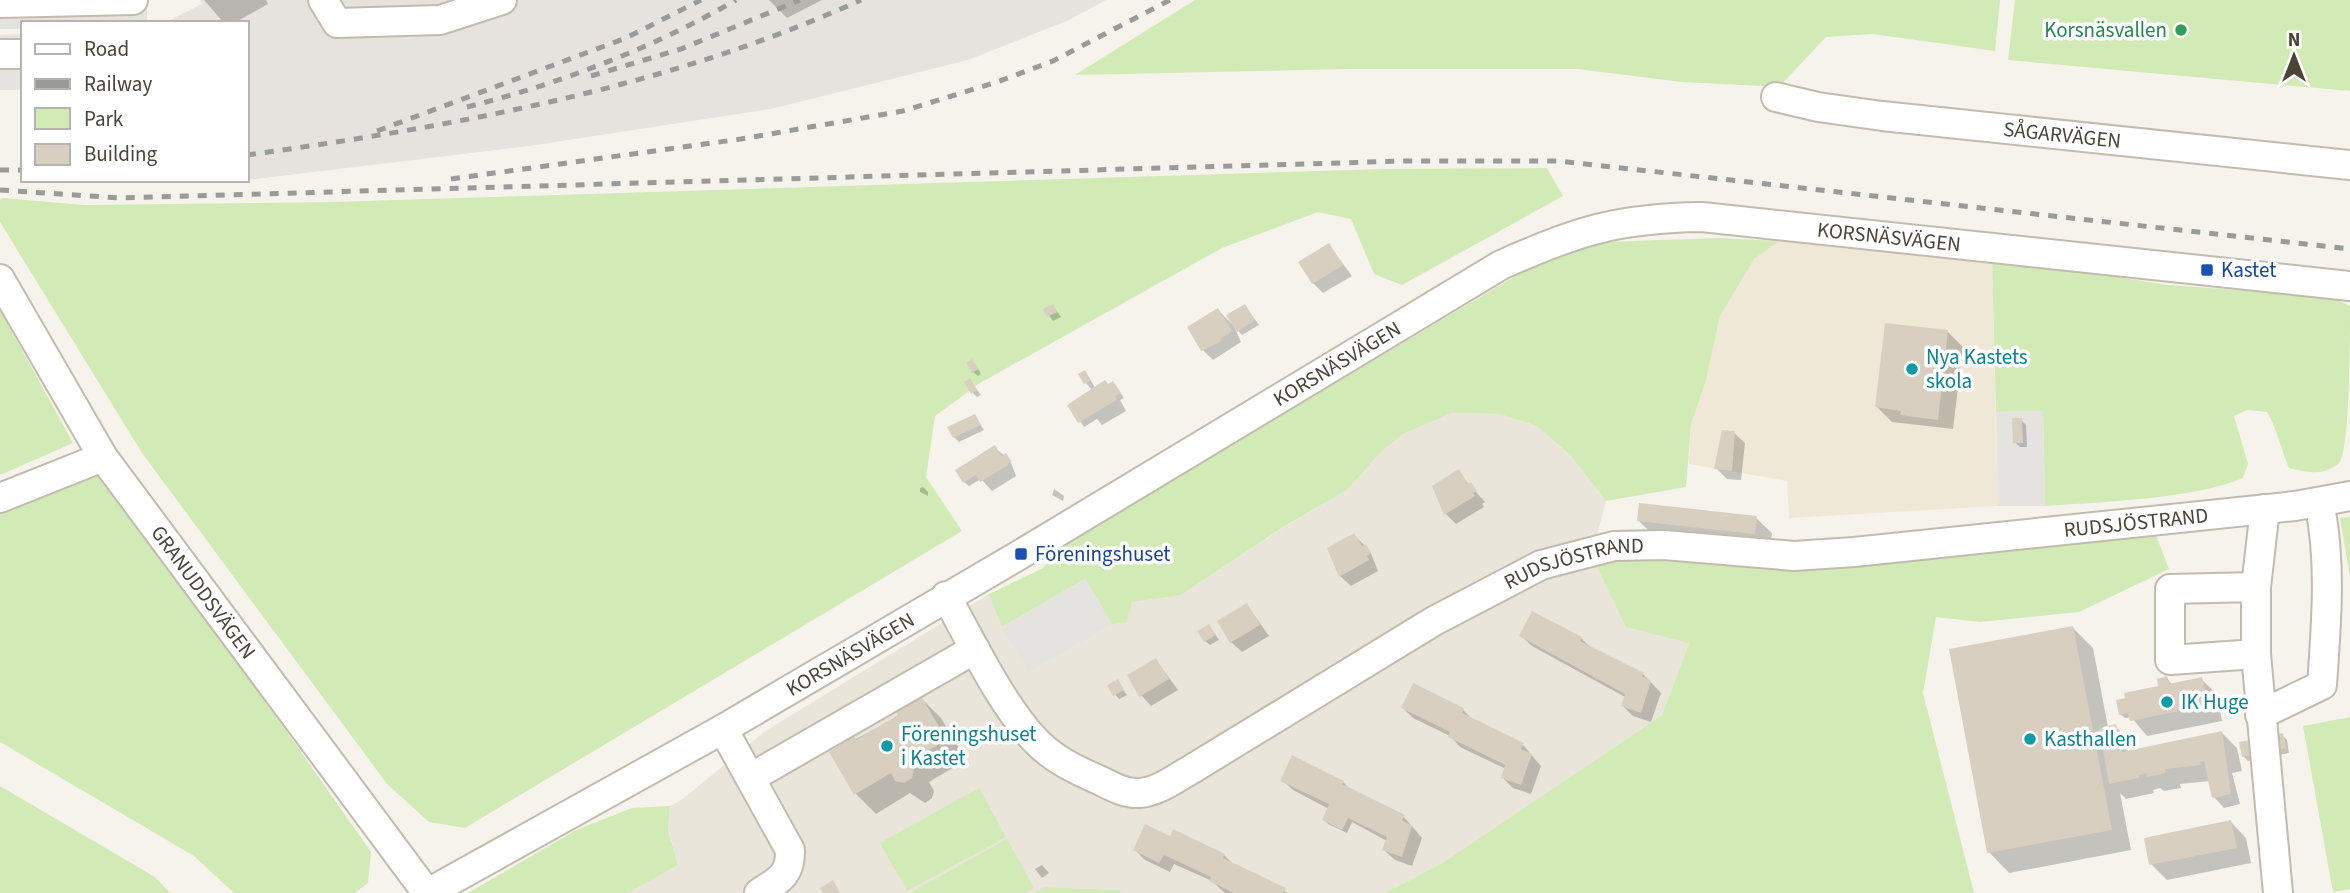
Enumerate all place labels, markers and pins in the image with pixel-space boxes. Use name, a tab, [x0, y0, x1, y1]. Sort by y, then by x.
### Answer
place label: Korsnäsvallen	[2044, 15, 2167, 45]
marker: Korsnäsvallen	[2173, 22, 2189, 38]
place label: Kastet	[2221, 255, 2276, 285]
marker: Kastet	[2199, 262, 2215, 278]
place label: Nya Kastets skola	[1926, 342, 2028, 396]
marker: Nya Kastets skola	[1904, 361, 1920, 377]
place label: Föreningshuset	[1035, 539, 1170, 569]
marker: Föreningshuset	[1013, 546, 1029, 562]
place label: IK Huge	[2181, 687, 2249, 717]
marker: IK Huge	[2159, 694, 2175, 710]
place label: Föreningshuset i Kastet	[901, 719, 1036, 773]
place label: Kasthallen	[2044, 724, 2137, 754]
marker: Kasthallen	[2022, 731, 2038, 747]
marker: Föreningshuset i Kastet	[879, 738, 895, 754]

